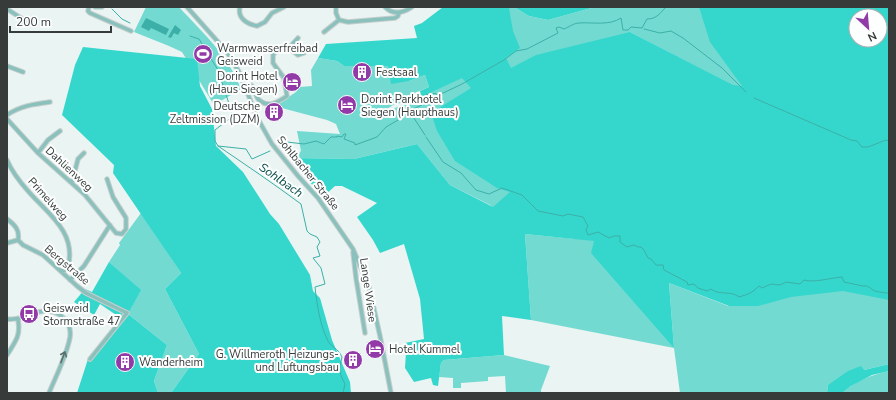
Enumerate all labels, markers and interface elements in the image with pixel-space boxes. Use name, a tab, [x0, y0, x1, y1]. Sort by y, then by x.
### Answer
scale bar	[10, 8, 111, 34]
north arrow	[848, 8, 888, 48]
text: 200 m	[16, 14, 51, 30]
text: N	[865, 28, 879, 45]
place label: Warmwasserfreibad Geisweid	[217, 41, 318, 69]
sports icon: Warmwasserfreibad Geisweid	[192, 43, 214, 65]
building icon: Festsaal	[351, 61, 373, 83]
place label: Festsaal	[376, 65, 418, 80]
place label: Dorint Hotel (Haus Siegen)	[209, 69, 279, 97]
hotel icon: Dorint Hotel (Haus Siegen)	[281, 71, 303, 93]
place label: Dorint Parkhotel Siegen (Haupthaus)	[361, 92, 459, 120]
hotel icon: Dorint Parkhotel Siegen (Haupthaus)	[336, 94, 358, 116]
place label: Deutsche Zeltmission (DZM)	[170, 99, 260, 127]
building icon: Deutsche Zeltmission (DZM)	[263, 101, 285, 123]
street label: Sohlbacher Straße	[274, 133, 342, 213]
street label: Dahlienweg	[42, 143, 96, 195]
water label: Sohlbach	[256, 160, 306, 200]
street label: Primelweg	[25, 174, 71, 224]
street label: Bergstraße	[41, 242, 93, 289]
street label: Lange Wiese	[356, 257, 380, 323]
place label: Geisweid Stormstraße 47	[43, 301, 120, 329]
bus stop icon: Geisweid Stormstraße 47	[18, 303, 40, 325]
hotel icon: Hotel Kümmel	[364, 338, 386, 360]
place label: Hotel Kümmel	[389, 342, 461, 357]
place label: G. Willmeroth Heizungs- und Lüftungsbau	[216, 347, 339, 375]
building icon: G. Willmeroth Heizungs- und Lüftungsbau	[342, 349, 364, 371]
one-way arrow	[60, 351, 68, 363]
building icon: Wanderheim	[114, 351, 136, 373]
place label: Wanderheim	[139, 355, 203, 370]

